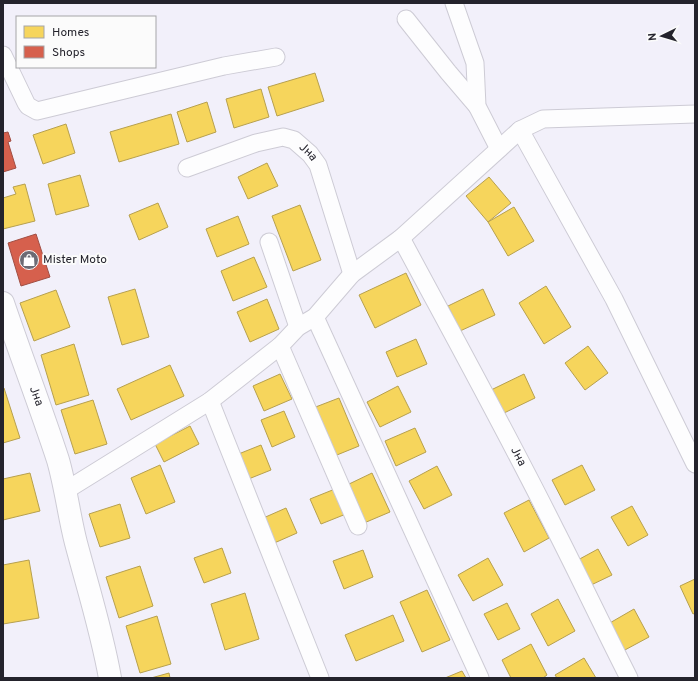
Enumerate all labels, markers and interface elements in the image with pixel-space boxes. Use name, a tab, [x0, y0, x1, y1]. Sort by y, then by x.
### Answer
legend	[16, 16, 156, 68]
north arrow	[642, 16, 682, 56]
text: Homes	[52, 25, 89, 41]
text: N	[646, 32, 660, 41]
text: Shops	[52, 45, 85, 61]
street label: Јна	[295, 140, 321, 165]
shop icon: Mister Moto	[18, 249, 40, 271]
place label: Mister Moto	[43, 252, 107, 268]
street label: Јна	[25, 384, 47, 408]
street label: Јна	[506, 444, 530, 469]

